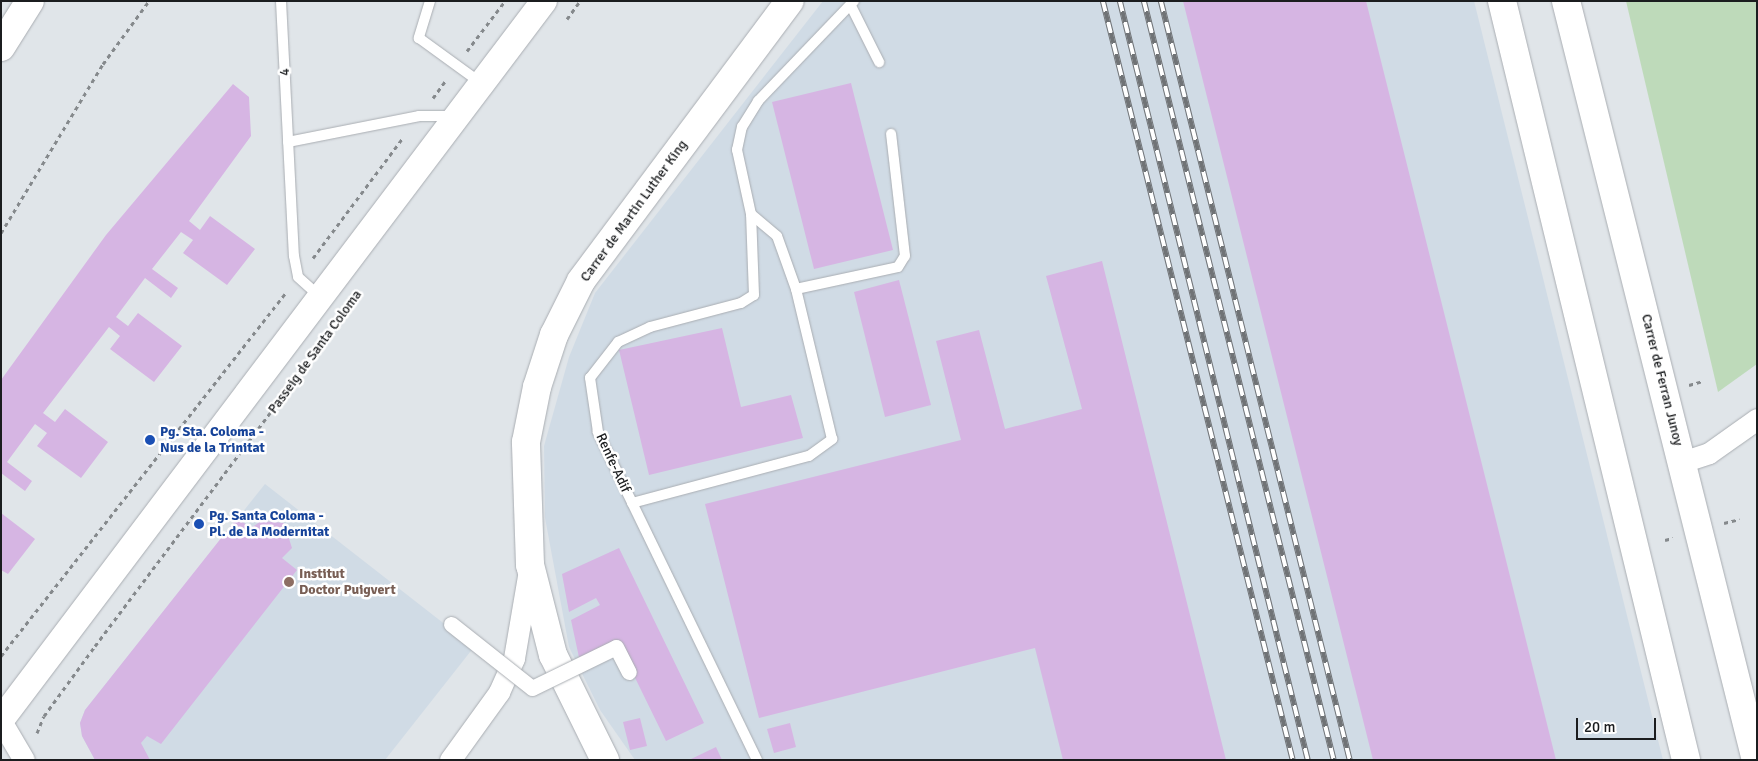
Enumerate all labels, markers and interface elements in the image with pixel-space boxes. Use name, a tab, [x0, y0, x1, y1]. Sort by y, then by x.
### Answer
street label: 4	[276, 68, 294, 76]
street label: Carrer de Martin Luther King	[577, 137, 691, 285]
street label: Passeig de Santa Coloma	[265, 287, 365, 417]
street label: Carrer de Ferran Junoy	[1637, 312, 1687, 448]
place label: Pg. Sta. Coloma - Nus de la Trinitat	[160, 424, 265, 457]
street label: Renfe-Adif	[592, 431, 634, 495]
marker: Pg. Sta. Coloma - Nus de la Trinitat	[144, 434, 156, 446]
place label: Pg. Santa Coloma - Pl. de la Modernitat	[209, 508, 329, 540]
marker: Pg. Santa Coloma - Pl. de la Modernitat	[193, 518, 205, 530]
place label: Institut Doctor Puigvert	[299, 566, 396, 598]
marker: Institut Doctor Puigvert	[283, 576, 295, 588]
scale bar	[1578, 708, 1658, 740]
text: 20 m	[1584, 718, 1615, 736]

